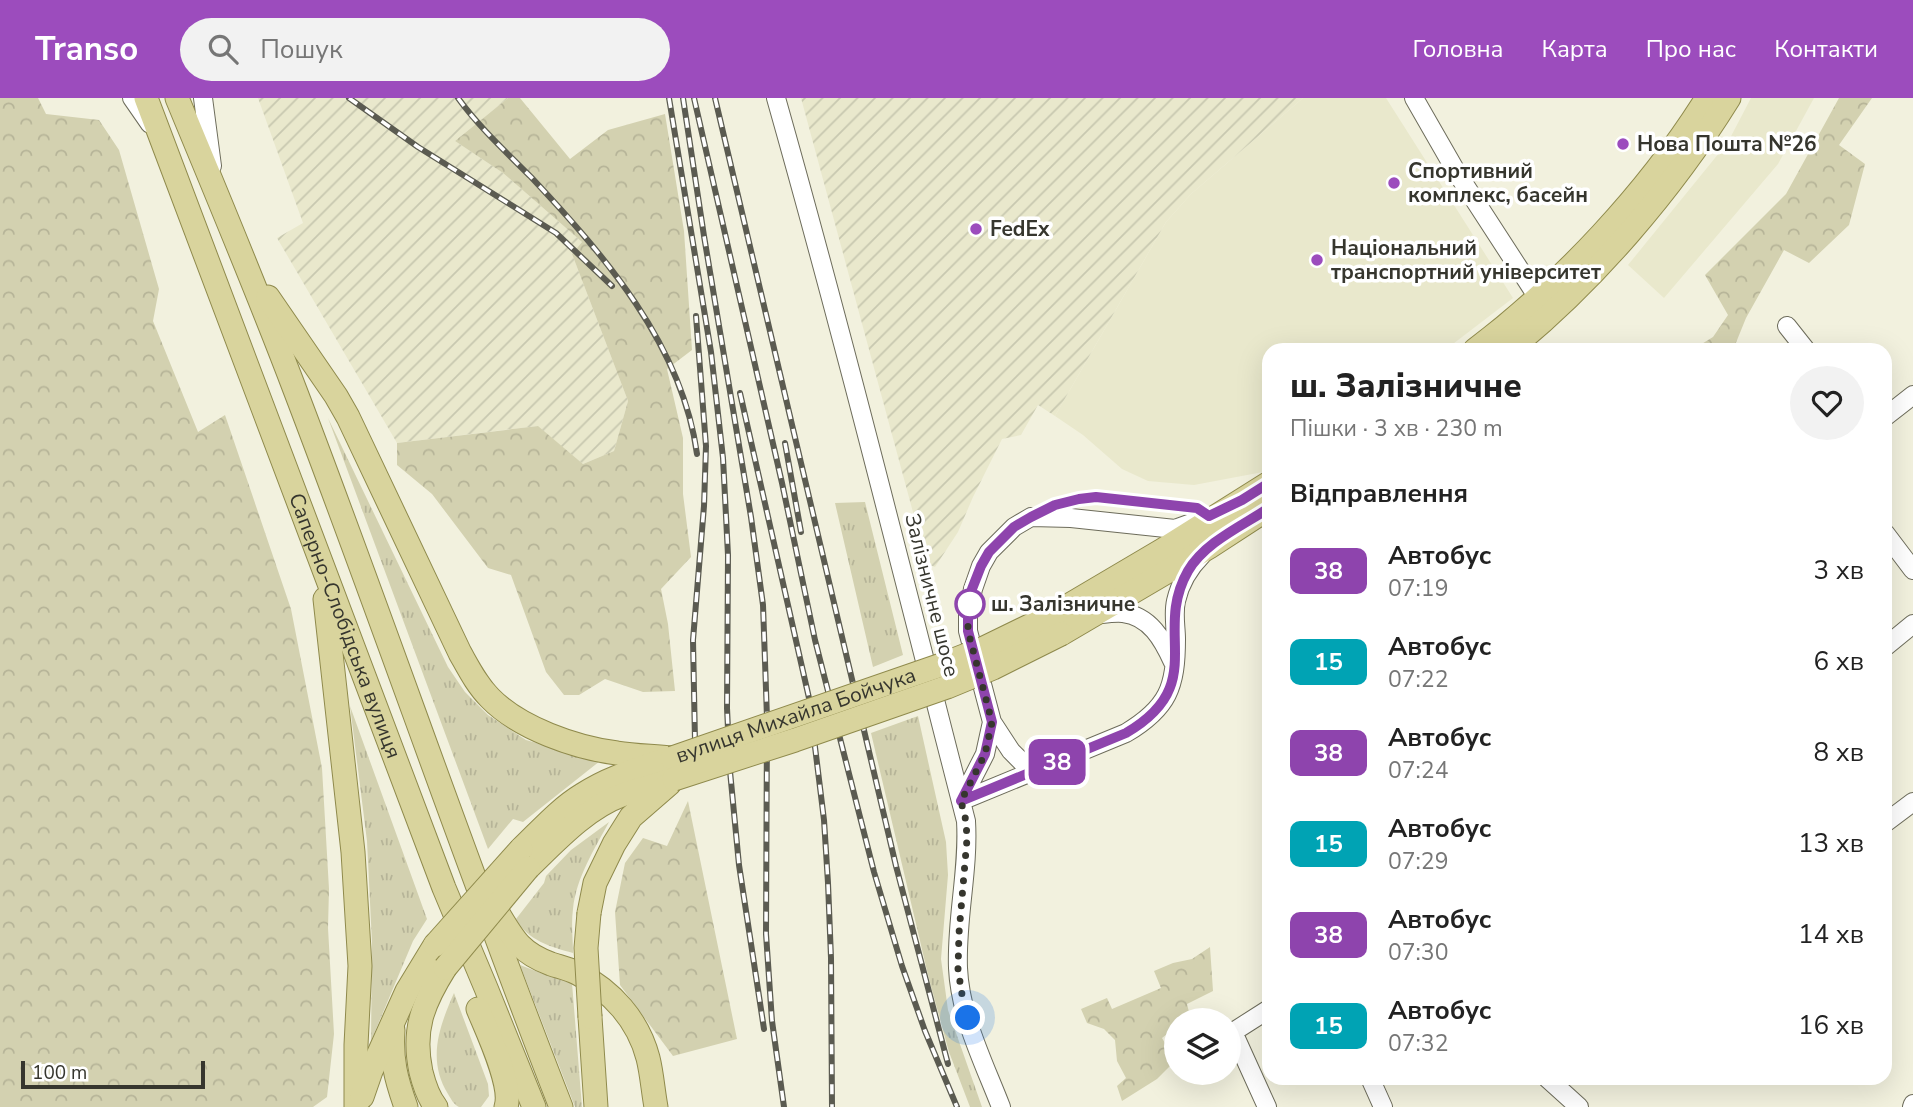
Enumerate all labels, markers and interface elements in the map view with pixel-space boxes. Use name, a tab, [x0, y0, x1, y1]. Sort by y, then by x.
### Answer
search box	[180, 18, 670, 81]
text: Transo	[35, 27, 138, 72]
icon: search	[204, 30, 242, 68]
text: Пошук	[260, 32, 343, 67]
text: Головна	[1413, 33, 1504, 65]
text: Карта	[1542, 33, 1608, 65]
text: Про нас	[1646, 33, 1736, 65]
text: Контакти	[1774, 33, 1878, 65]
place label: Нова Пошта №26	[1637, 130, 1817, 158]
marker: Нова Пошта №26	[1615, 136, 1631, 152]
place label: Спортивний комплекс, басейн	[1408, 157, 1588, 209]
marker: Спортивний комплекс, басейн	[1386, 175, 1402, 191]
place label: FedEx	[990, 215, 1050, 243]
marker: FedEx	[968, 221, 984, 237]
place label: Національний транспортний університет	[1331, 234, 1601, 286]
marker: Національний транспортний університет	[1309, 252, 1325, 268]
text: ш. Залізничне	[1290, 364, 1522, 409]
button: heart	[1790, 366, 1864, 440]
text: Пішки · 3 хв · 230 m	[1290, 413, 1503, 444]
text: Відправлення	[1290, 476, 1468, 511]
street label: Саперно-Слобідська вулиця	[282, 489, 408, 762]
street label: Залізничне шосе	[898, 510, 966, 680]
text: Автобус	[1388, 538, 1491, 573]
text: 3 хв	[1814, 553, 1864, 588]
text: 38	[1314, 555, 1343, 587]
text: 07:19	[1388, 573, 1448, 604]
marker: ш. Залізничне	[955, 589, 985, 619]
place label: ш. Залізничне	[991, 590, 1135, 618]
text: Автобус	[1388, 629, 1491, 664]
text: 6 хв	[1814, 644, 1864, 679]
text: 15	[1314, 646, 1343, 678]
street label: вулиця Михайла Бойчука	[672, 661, 920, 770]
text: 07:22	[1388, 664, 1448, 695]
text: Автобус	[1388, 720, 1491, 755]
text: 8 хв	[1814, 735, 1864, 770]
text: 38	[1314, 737, 1343, 769]
line badge: 38	[1026, 739, 1088, 785]
text: 38	[1043, 746, 1071, 778]
text: 07:24	[1388, 755, 1448, 786]
text: Автобус	[1388, 811, 1491, 846]
text: 13 хв	[1798, 826, 1864, 861]
text: 15	[1314, 828, 1343, 860]
text: 07:29	[1388, 846, 1448, 877]
text: Автобус	[1388, 902, 1491, 937]
text: 14 хв	[1798, 917, 1864, 952]
text: 38	[1314, 919, 1343, 951]
text: 07:30	[1388, 937, 1448, 968]
text: Автобус	[1388, 993, 1491, 1028]
your location	[950, 1000, 985, 1035]
map controls	[1164, 1008, 1241, 1085]
button: layers	[1164, 1008, 1241, 1085]
text: 16 хв	[1798, 1008, 1864, 1043]
text: 15	[1314, 1010, 1343, 1042]
text: 07:32	[1388, 1028, 1448, 1059]
scale bar	[21, 1058, 205, 1090]
text: 100 m	[32, 1060, 87, 1086]

